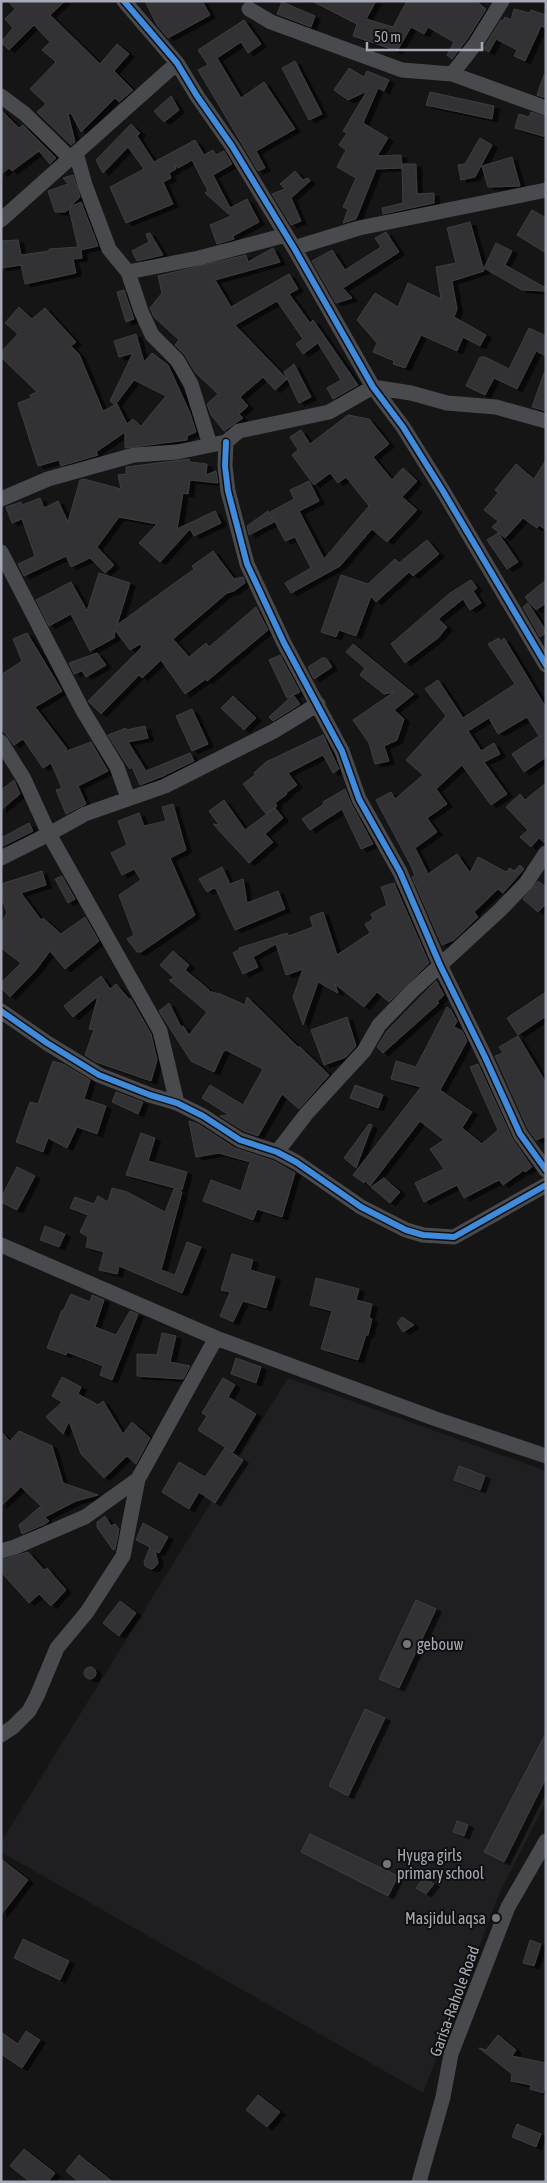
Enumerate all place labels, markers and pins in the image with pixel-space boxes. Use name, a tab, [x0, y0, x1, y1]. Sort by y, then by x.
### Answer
place label: gebouw	[417, 1635, 464, 1654]
marker: gebouw	[401, 1638, 413, 1650]
place label: Hyuga girls primary school	[397, 1846, 485, 1883]
marker: Hyuga girls primary school	[381, 1858, 393, 1870]
place label: Masjidul aqsa	[405, 1909, 486, 1928]
marker: Masjidul aqsa	[490, 1912, 502, 1924]

